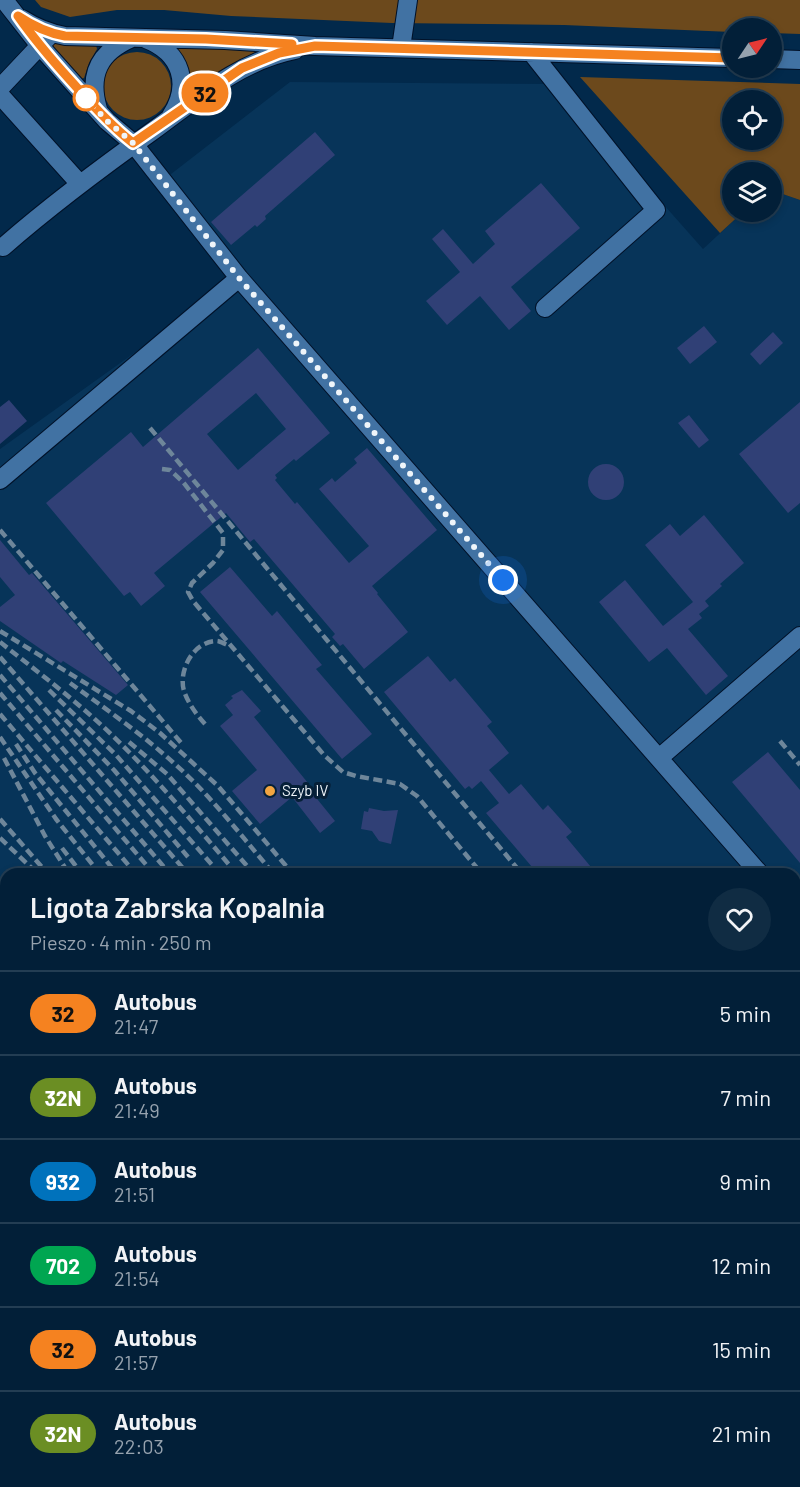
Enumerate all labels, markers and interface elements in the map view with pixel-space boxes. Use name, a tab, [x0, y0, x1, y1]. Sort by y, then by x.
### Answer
north arrow	[722, 18, 782, 78]
map controls	[722, 18, 782, 222]
line badge: 32	[178, 74, 232, 112]
text: 32	[193, 81, 217, 106]
unlabelled marker	[73, 85, 99, 111]
button: locate	[722, 90, 782, 150]
button: layers	[722, 162, 782, 222]
your location	[488, 565, 518, 595]
place label: Szyb IV	[282, 781, 328, 799]
marker: Szyb IV	[263, 784, 277, 798]
button: heart	[708, 888, 771, 951]
text: Ligota Zabrska Kopalnia	[30, 890, 325, 924]
text: Pieszo · 4 min · 250 m	[30, 930, 212, 954]
text: Autobus	[114, 988, 197, 1014]
text: 5 min	[720, 1000, 771, 1026]
text: 32	[51, 1001, 75, 1026]
text: 21:47	[114, 1014, 158, 1038]
text: Autobus	[114, 1072, 197, 1098]
text: 7 min	[721, 1084, 771, 1110]
text: 32N	[44, 1085, 82, 1110]
text: 21:49	[114, 1098, 160, 1122]
text: Autobus	[114, 1156, 197, 1182]
text: 9 min	[719, 1168, 771, 1194]
text: 932	[46, 1169, 80, 1194]
text: 21:51	[114, 1182, 155, 1206]
text: Autobus	[114, 1240, 197, 1266]
text: 12 min	[711, 1252, 771, 1278]
text: 702	[46, 1253, 80, 1278]
text: 21:54	[114, 1266, 160, 1290]
text: Autobus	[114, 1324, 197, 1350]
text: 15 min	[712, 1336, 771, 1362]
text: 32	[51, 1337, 75, 1362]
text: 21:57	[114, 1350, 158, 1374]
text: Autobus	[114, 1408, 197, 1434]
text: 21 min	[712, 1420, 771, 1446]
text: 32N	[44, 1421, 82, 1446]
text: 22:03	[114, 1434, 164, 1458]

